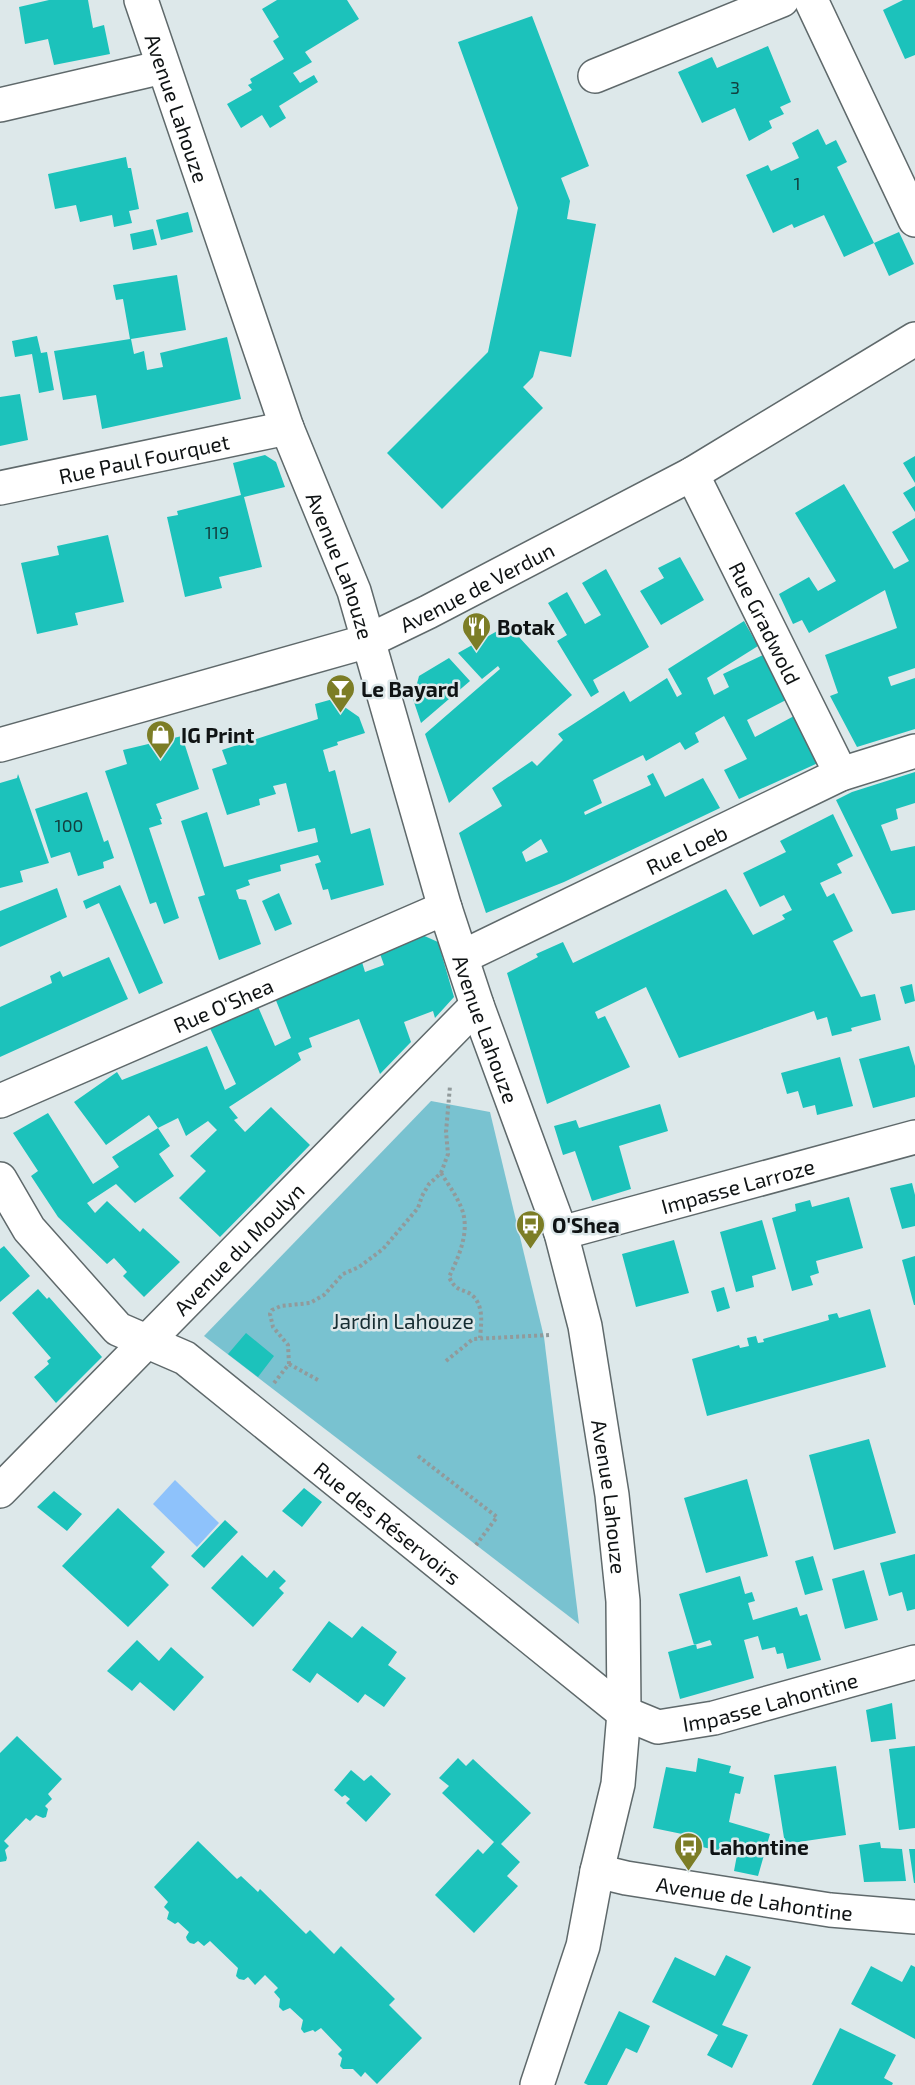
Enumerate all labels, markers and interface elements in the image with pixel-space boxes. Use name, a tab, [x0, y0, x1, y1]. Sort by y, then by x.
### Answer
street label: Avenue Lahouze	[141, 30, 215, 186]
house number: 3	[730, 76, 740, 98]
house number: 1	[793, 172, 801, 194]
street label: Rue Paul Fourquet	[56, 428, 231, 488]
street label: Avenue Lahouze	[302, 488, 380, 642]
house number: 119	[205, 521, 229, 543]
street label: Avenue de Verdun	[395, 536, 558, 636]
street label: Rue Gradwold	[725, 557, 807, 688]
restaurant icon: Botak	[460, 610, 492, 652]
place label: Botak	[497, 614, 555, 639]
bar icon: Le Bayard	[324, 672, 356, 714]
place label: Le Bayard	[361, 676, 459, 702]
shop icon: IG Print	[144, 718, 176, 760]
place label: IG Print	[181, 722, 255, 747]
house number: 100	[55, 814, 83, 836]
street label: Rue Loeb	[642, 819, 731, 879]
street label: Avenue Lahouze	[449, 952, 524, 1106]
street label: Rue O'Shea	[169, 972, 277, 1037]
street label: Impasse Larroze	[658, 1152, 817, 1218]
street label: Avenue du Moulyn	[168, 1177, 308, 1320]
bus stop icon: O'Shea	[515, 1208, 547, 1250]
place label: O'Shea	[552, 1212, 620, 1237]
park label: Jardin Lahouze	[332, 1308, 474, 1333]
street label: Avenue Lahouze	[588, 1418, 633, 1575]
street label: Rue des Réservoirs	[310, 1456, 467, 1589]
street label: Impasse Lahontine	[681, 1666, 860, 1735]
bus stop icon: Lahontine	[672, 1830, 704, 1872]
place label: Lahontine	[709, 1834, 809, 1859]
street label: Avenue de Lahontine	[655, 1870, 854, 1924]

